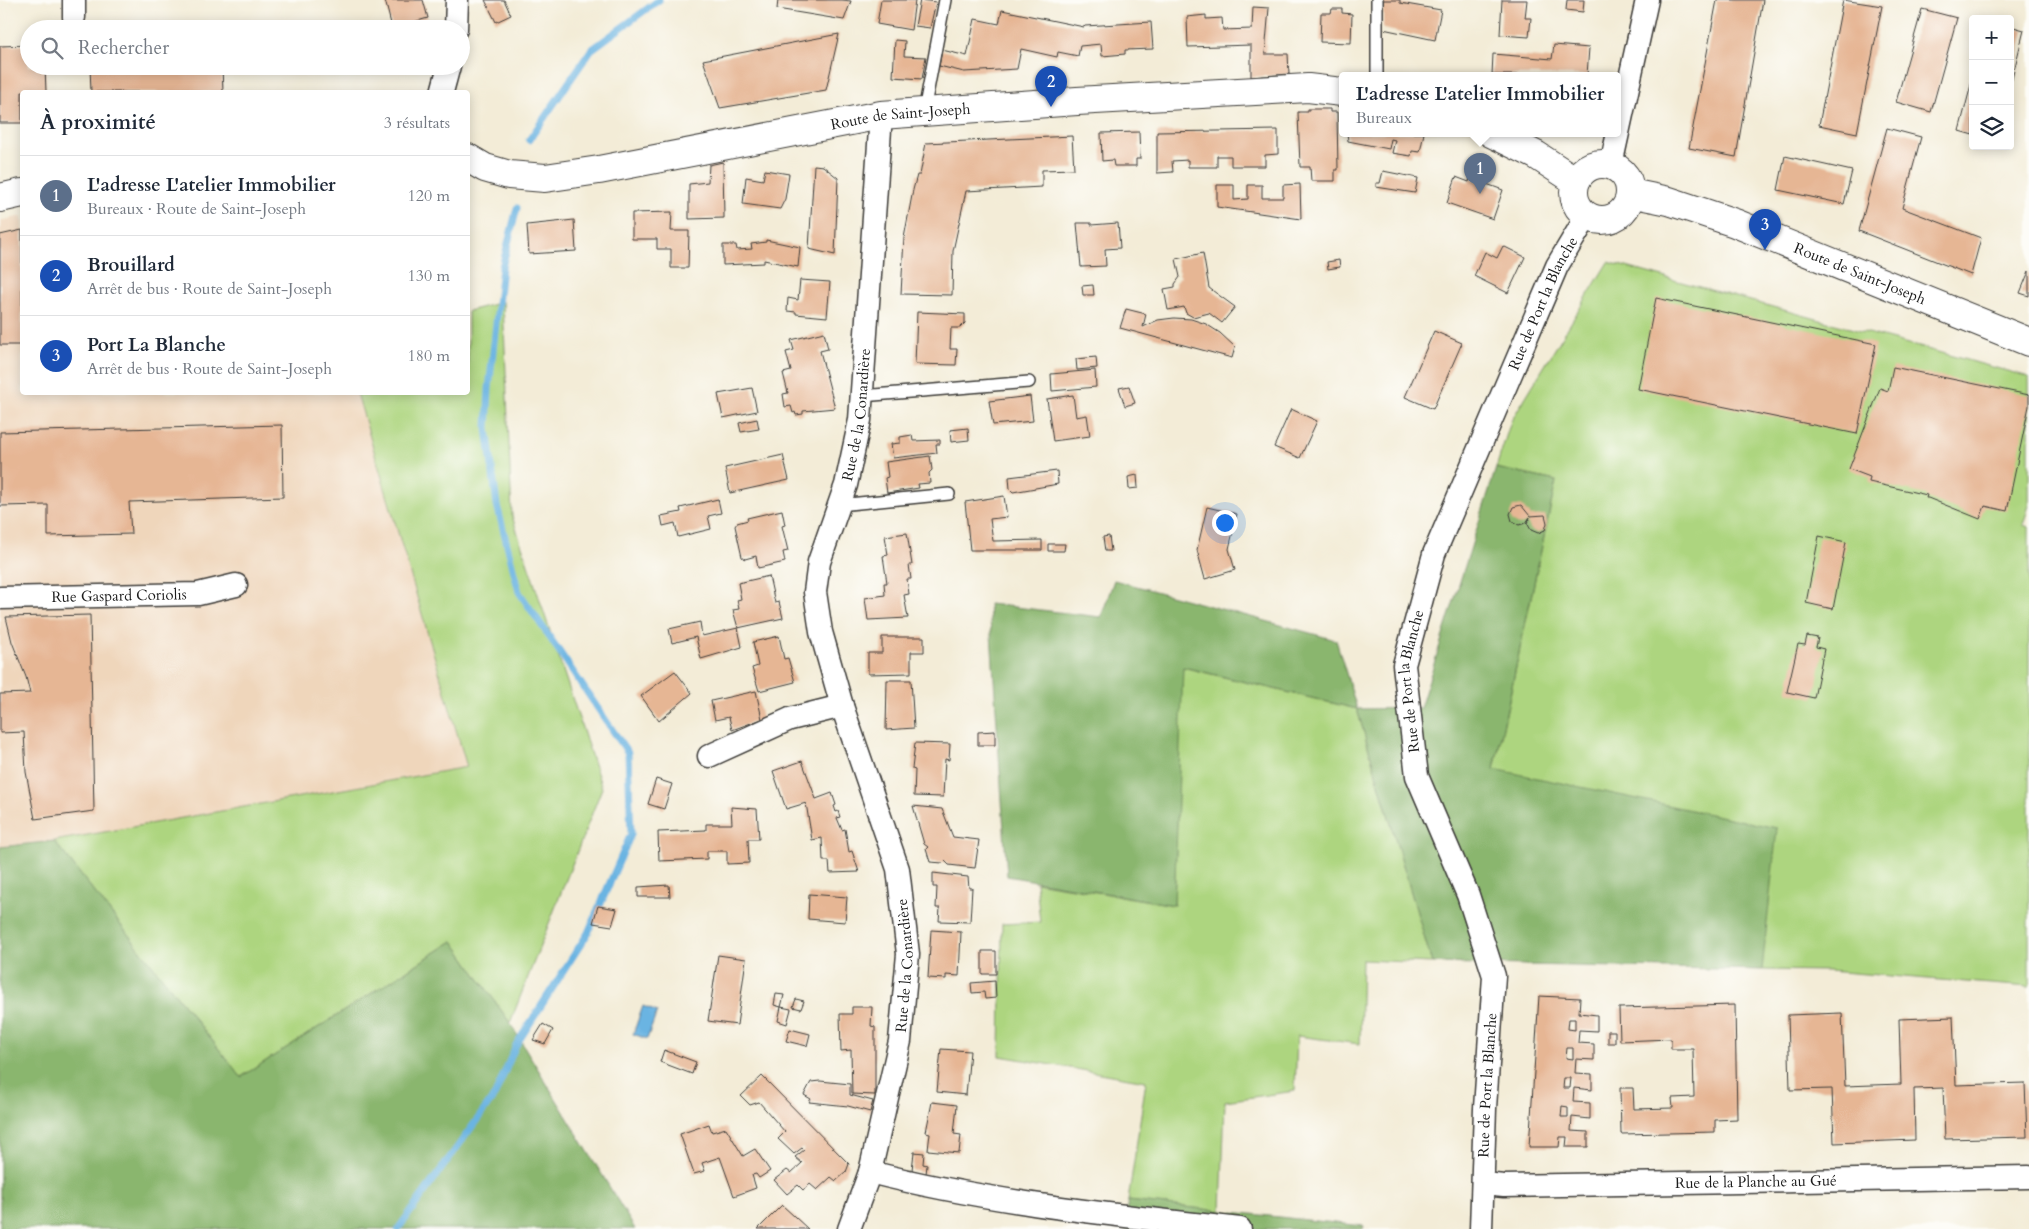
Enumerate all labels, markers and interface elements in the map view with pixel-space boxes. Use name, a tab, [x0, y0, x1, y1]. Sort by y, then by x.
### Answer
map controls	[1969, 15, 2014, 150]
button: +	[1969, 15, 2014, 60]
search box	[20, 20, 470, 75]
icon: search	[38, 34, 66, 62]
text: Rechercher	[78, 35, 169, 61]
button: −	[1969, 60, 2014, 105]
pin: 2	[1035, 66, 1067, 107]
popup	[1339, 72, 1621, 137]
text: L'adresse L'atelier Immobilier	[1356, 81, 1604, 107]
street label: Route de Saint-Joseph	[829, 99, 972, 135]
button: layers	[1969, 105, 2014, 150]
text: Bureaux	[1356, 107, 1412, 129]
text: À proximité	[40, 108, 156, 137]
text: 3 résultats	[384, 112, 450, 134]
pin: 1	[1464, 153, 1496, 194]
text: L'adresse L'atelier Immobilier	[87, 172, 336, 198]
text: 1	[52, 185, 60, 207]
text: 120 m	[408, 185, 450, 207]
text: Bureaux · Route de Saint-Joseph	[87, 198, 306, 220]
pin: 3	[1749, 209, 1781, 250]
street label: Rue de Port la Blanche	[1504, 233, 1582, 373]
street label: Route de Saint-Joseph	[1791, 238, 1929, 309]
text: Brouillard	[87, 252, 175, 278]
text: 2	[52, 265, 60, 287]
text: 130 m	[408, 265, 450, 287]
text: Arrêt de bus · Route de Saint-Joseph	[87, 278, 332, 300]
text: Port La Blanche	[87, 332, 226, 358]
text: 3	[52, 345, 60, 367]
text: 180 m	[408, 345, 450, 367]
street label: Rue de la Conardière	[837, 347, 875, 483]
text: Arrêt de bus · Route de Saint-Joseph	[87, 358, 332, 380]
your location	[1212, 510, 1238, 536]
street label: Rue Gaspard Coriolis	[51, 584, 187, 607]
street label: Rue de Port la Blanche	[1394, 607, 1429, 754]
street label: Rue de la Conardière	[891, 897, 918, 1033]
street label: Rue de Port la Blanche	[1473, 1012, 1501, 1158]
street label: Rue de la Planche au Gué	[1675, 1170, 1837, 1193]

